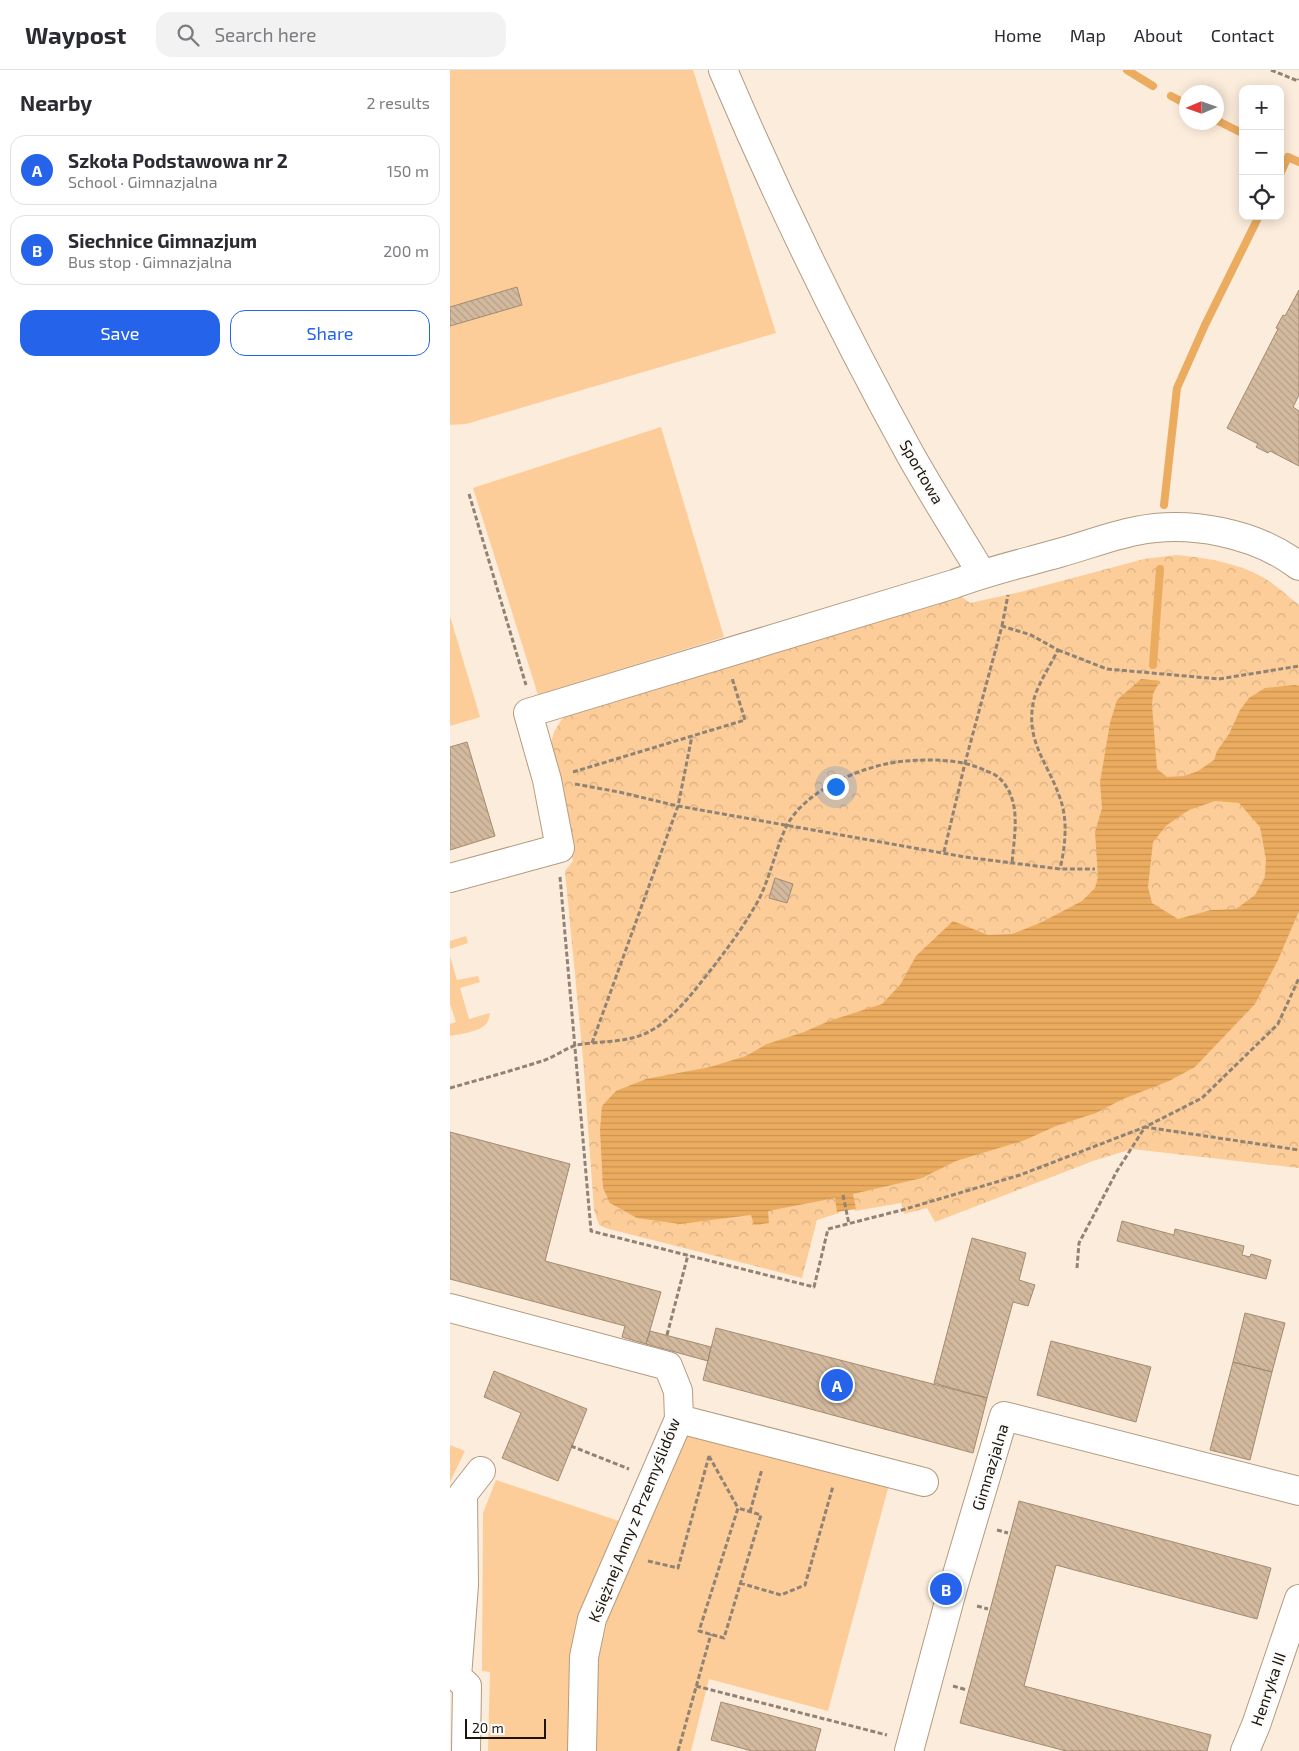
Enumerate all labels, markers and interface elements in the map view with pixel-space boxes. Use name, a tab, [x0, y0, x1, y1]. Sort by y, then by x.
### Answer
search box	[156, 12, 506, 57]
text: Waypost	[25, 20, 126, 49]
icon: search	[174, 21, 202, 49]
text: Search here	[214, 23, 317, 46]
text: Home	[994, 24, 1042, 46]
text: Map	[1070, 24, 1106, 46]
text: About	[1134, 24, 1183, 46]
text: Contact	[1211, 24, 1274, 46]
north arrow	[1179, 85, 1224, 130]
map controls	[1239, 85, 1284, 220]
button: +	[1239, 85, 1284, 130]
text: Nearby	[20, 90, 92, 115]
text: 2 results	[367, 93, 430, 112]
button: −	[1239, 130, 1284, 175]
text: Szkoła Podstawowa nr 2	[68, 149, 288, 172]
text: A	[32, 161, 42, 180]
text: 150 m	[387, 161, 429, 180]
text: School · Gimnazjalna	[68, 172, 217, 191]
button: locate	[1239, 175, 1284, 220]
text: Siechnice Gimnazjum	[68, 229, 257, 252]
text: B	[32, 241, 42, 260]
text: 200 m	[383, 241, 429, 260]
text: Bus stop · Gimnazjalna	[68, 252, 232, 271]
button: Save	[20, 310, 220, 356]
button: Share	[230, 310, 430, 356]
street label: Sportowa	[896, 436, 948, 507]
your location	[823, 774, 849, 800]
pin: A	[821, 1366, 853, 1404]
street label: Księżnej Anny z Przemyślidów	[584, 1415, 684, 1625]
street label: Gimnazjalna	[967, 1421, 1013, 1513]
pin: B	[930, 1570, 962, 1608]
street label: Henryka III	[1246, 1650, 1289, 1728]
scale bar	[465, 1716, 546, 1739]
text: 20 m	[472, 1719, 504, 1736]

